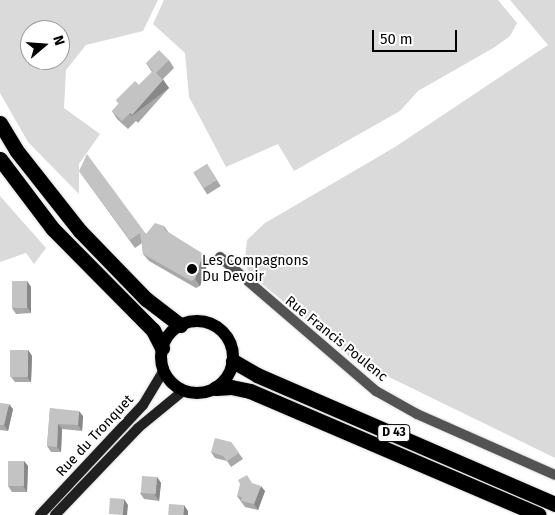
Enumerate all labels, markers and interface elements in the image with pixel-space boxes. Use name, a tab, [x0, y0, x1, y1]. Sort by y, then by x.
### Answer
north arrow	[20, 20, 70, 70]
scale bar	[375, 20, 460, 52]
text: 50 m	[380, 30, 413, 48]
text: N	[49, 33, 68, 48]
place label: Les Compagnons Du Devoir	[202, 253, 308, 286]
marker: Les Compagnons Du Devoir	[186, 263, 198, 275]
street label: Rue Francis Poulenc	[282, 293, 390, 385]
street label: Rue du Tronquet	[53, 392, 137, 480]
road number: D 43	[376, 423, 412, 442]

